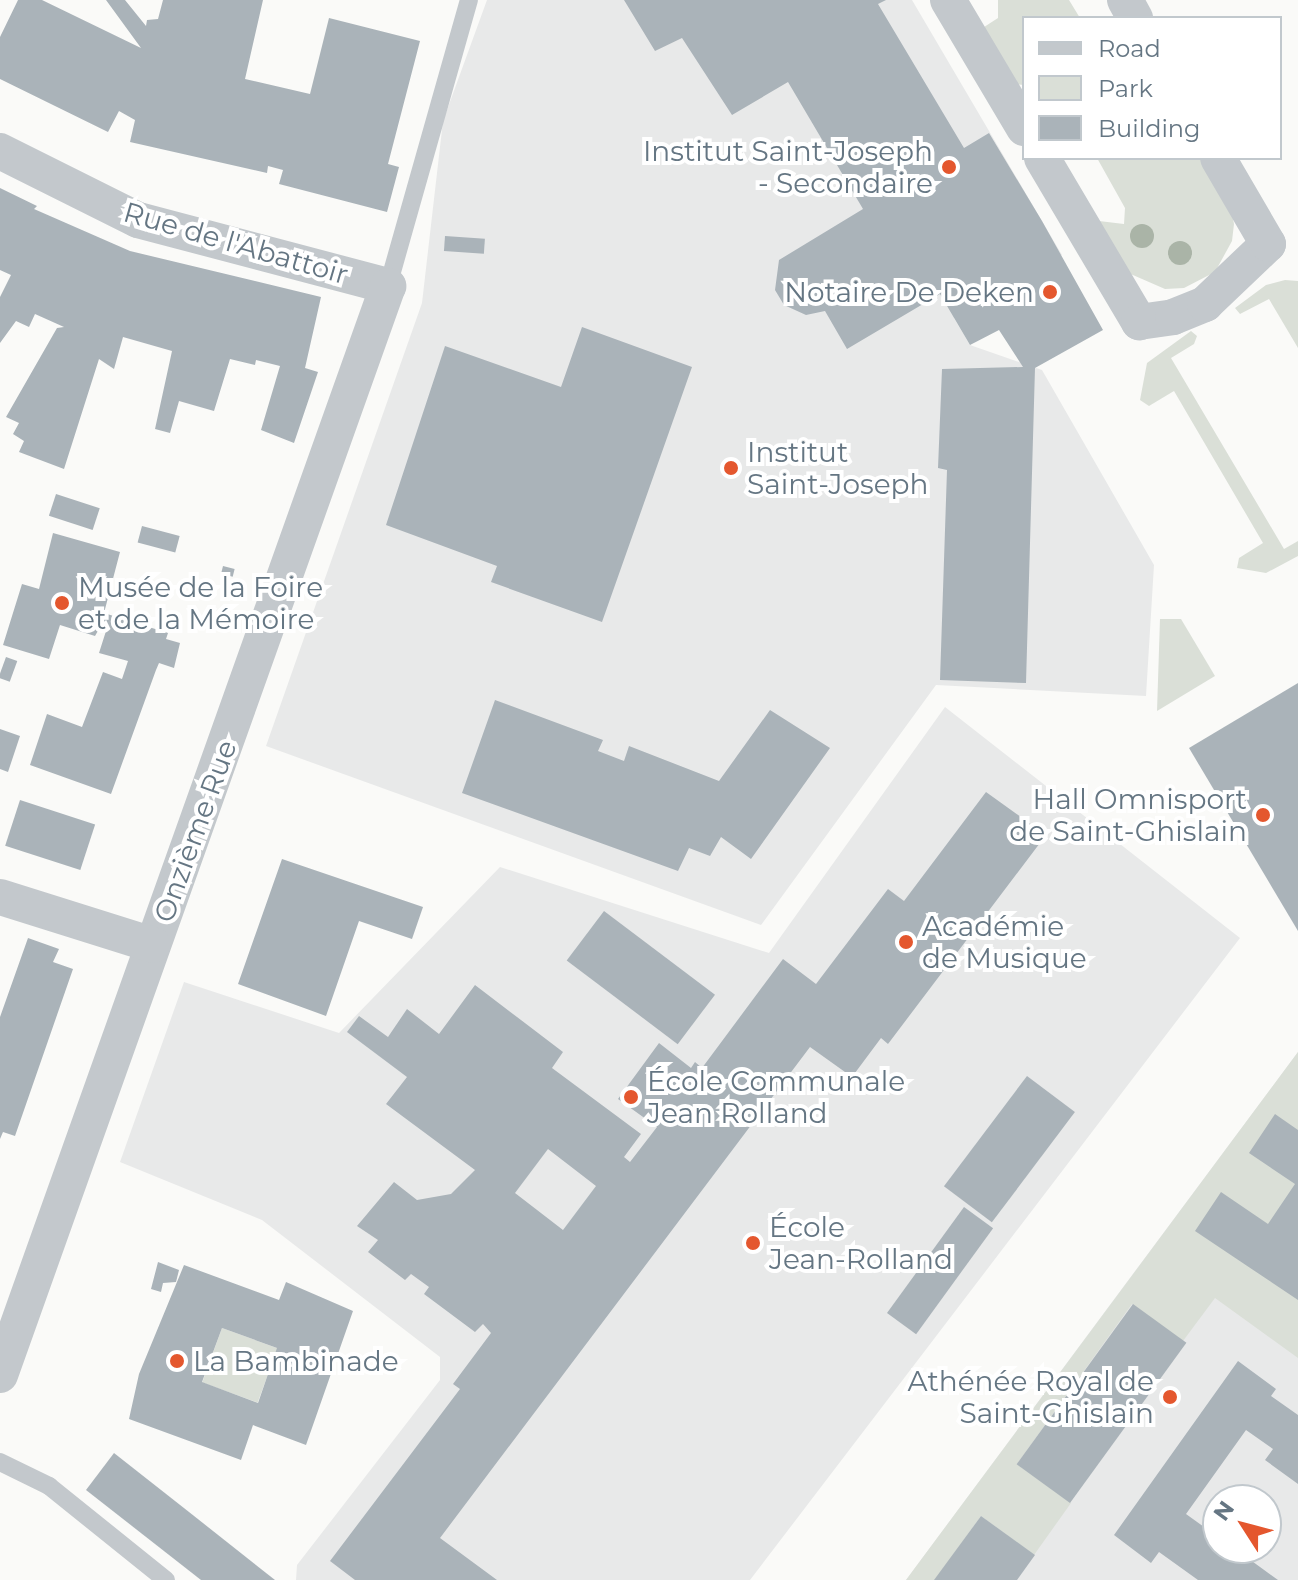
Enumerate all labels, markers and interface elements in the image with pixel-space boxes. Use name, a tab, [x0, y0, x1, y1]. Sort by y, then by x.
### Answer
legend	[1022, 16, 1282, 160]
text: Road	[1098, 34, 1161, 63]
text: Park	[1098, 74, 1153, 103]
text: Building	[1098, 114, 1201, 143]
place label: Institut Saint-Joseph - Secondaire	[643, 134, 933, 200]
marker: Institut Saint-Joseph - Secondaire	[940, 158, 958, 176]
street label: Rue de l'Abattoir	[120, 195, 352, 291]
place label: Notaire De Deken	[784, 275, 1034, 309]
marker: Notaire De Deken	[1041, 283, 1059, 301]
place label: Institut Saint-Joseph	[747, 435, 928, 501]
marker: Institut Saint-Joseph	[722, 459, 740, 477]
place label: Musée de la Foire et de la Mémoire	[78, 570, 323, 636]
marker: Musée de la Foire et de la Mémoire	[53, 594, 71, 612]
street label: Onzième Rue	[147, 735, 243, 927]
place label: Hall Omnisport de Saint-Ghislain	[1009, 782, 1247, 848]
marker: Hall Omnisport de Saint-Ghislain	[1254, 806, 1272, 824]
place label: Académie de Musique	[922, 909, 1087, 975]
marker: Académie de Musique	[897, 933, 915, 951]
place label: École Communale Jean Rolland	[647, 1064, 905, 1130]
marker: École Communale Jean Rolland	[622, 1088, 640, 1106]
place label: École Jean-Rolland	[769, 1210, 953, 1276]
marker: École Jean-Rolland	[744, 1234, 762, 1252]
place label: La Bambinade	[193, 1344, 399, 1378]
marker: La Bambinade	[168, 1352, 186, 1370]
place label: Athénée Royal de Saint-Ghislain	[907, 1364, 1154, 1430]
marker: Athénée Royal de Saint-Ghislain	[1161, 1388, 1179, 1406]
north arrow	[1202, 1484, 1282, 1564]
text: N	[1208, 1496, 1240, 1526]

